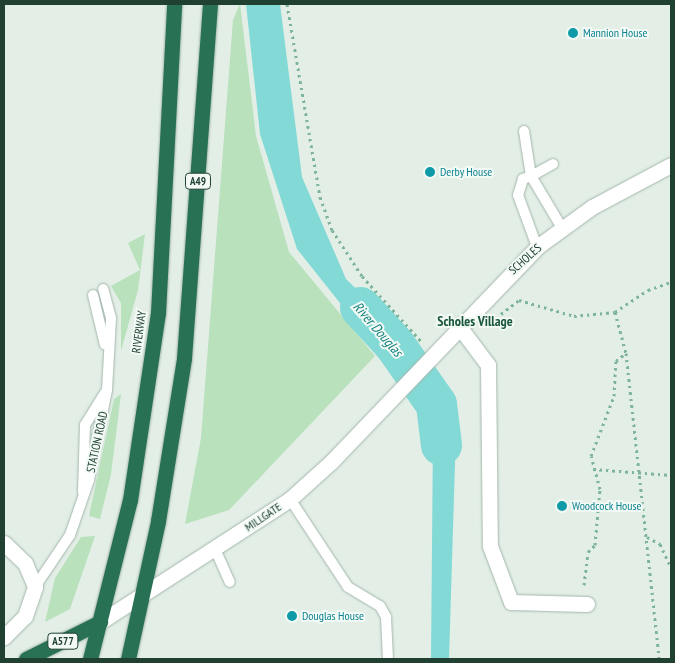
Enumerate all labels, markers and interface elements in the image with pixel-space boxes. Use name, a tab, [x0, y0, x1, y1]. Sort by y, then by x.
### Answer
place label: Mannion House	[583, 26, 647, 40]
marker: Mannion House	[567, 27, 579, 39]
place label: Derby House	[440, 165, 493, 179]
marker: Derby House	[424, 166, 436, 178]
road number: A49	[184, 172, 212, 190]
street label: SCHOLES	[506, 241, 544, 277]
water label: River Douglas	[350, 298, 406, 360]
street label: RIVERWAY	[129, 310, 149, 354]
district label: Scholes Village	[437, 313, 513, 329]
street label: STATION ROAD	[83, 410, 111, 474]
place label: Woodcock House	[572, 499, 642, 513]
street label: MILLGATE	[242, 500, 284, 534]
marker: Woodcock House	[556, 500, 568, 512]
place label: Douglas House	[302, 609, 364, 623]
marker: Douglas House	[286, 610, 298, 622]
road number: A577	[47, 632, 79, 649]

